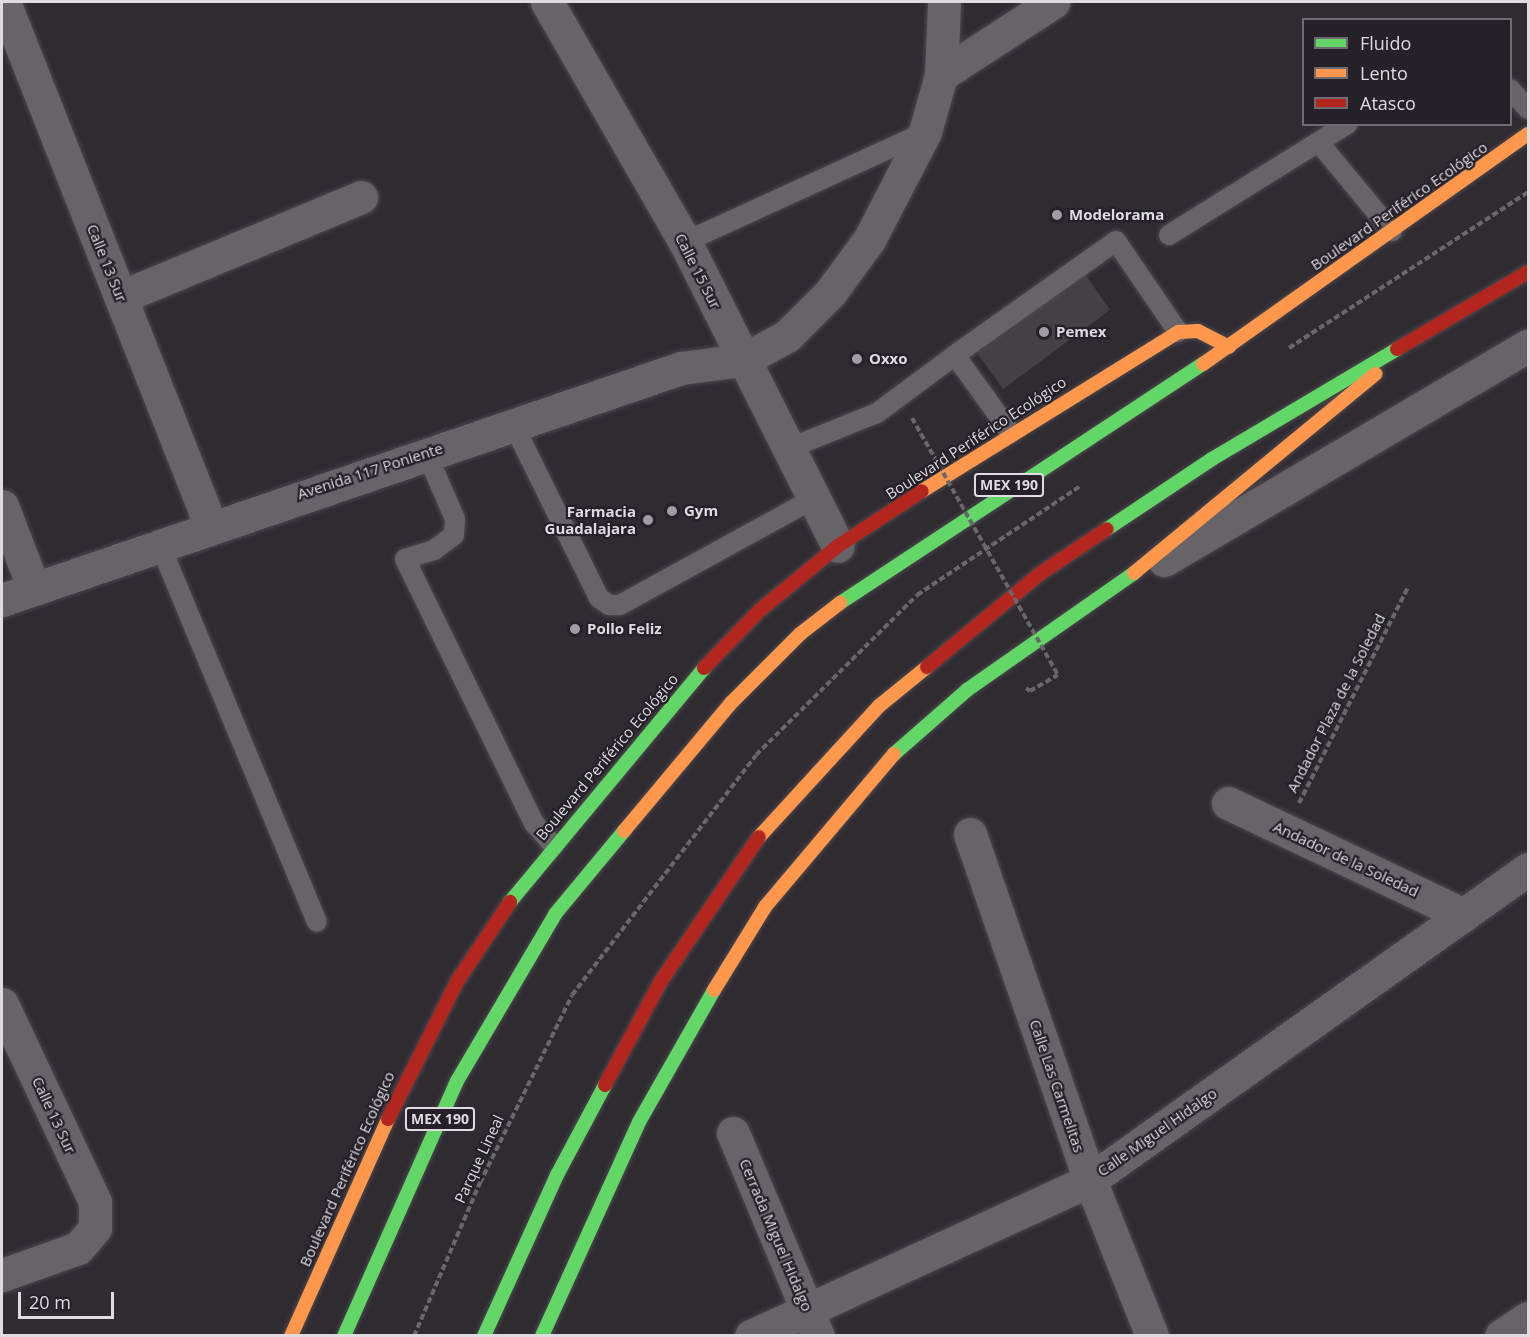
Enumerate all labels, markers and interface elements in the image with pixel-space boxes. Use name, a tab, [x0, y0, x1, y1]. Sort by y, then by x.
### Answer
legend	[1302, 18, 1512, 126]
text: Fluido	[1360, 31, 1411, 55]
text: Lento	[1360, 61, 1408, 85]
text: Atasco	[1360, 91, 1416, 115]
street label: Boulevard Periférico Ecológico	[1307, 138, 1491, 274]
place label: Modelorama	[1069, 206, 1164, 224]
marker: Modelorama	[1050, 208, 1064, 222]
street label: Calle 13 Sur	[83, 221, 131, 305]
street label: Calle 15 Sur	[671, 230, 725, 312]
place label: Pemex	[1056, 323, 1107, 341]
marker: Pemex	[1037, 325, 1051, 339]
place label: Oxxo	[869, 350, 908, 368]
marker: Oxxo	[850, 352, 864, 366]
street label: Boulevard Periférico Ecológico	[882, 373, 1070, 503]
street label: Avenida 117 Poniente	[295, 439, 445, 503]
road number: MEX 190	[973, 474, 1045, 496]
place label: Farmacia Guadalajara	[545, 502, 636, 537]
place label: Gym	[684, 502, 718, 520]
marker: Gym	[665, 504, 679, 518]
marker: Farmacia Guadalajara	[641, 513, 655, 527]
street label: Andador Plaza de la Soledad	[1283, 610, 1389, 796]
place label: Pollo Feliz	[587, 620, 662, 638]
marker: Pollo Feliz	[568, 622, 582, 636]
street label: Boulevard Periférico Ecológico	[532, 670, 682, 844]
street label: Andador de la Soledad	[1271, 817, 1421, 901]
street label: Calle Las Carmelitas	[1026, 1017, 1088, 1155]
street label: Boulevard Periférico Ecológico	[296, 1069, 398, 1269]
street label: Calle 13 Sur	[28, 1074, 80, 1156]
street label: Calle Miguel Hidalgo	[1094, 1084, 1220, 1180]
road number: MEX 190	[404, 1108, 476, 1130]
street label: Parque Lineal	[451, 1112, 507, 1206]
street label: Cerrada Miguel Hidalgo	[736, 1156, 816, 1314]
scale bar	[21, 1280, 117, 1318]
text: 20 m	[29, 1290, 71, 1314]

